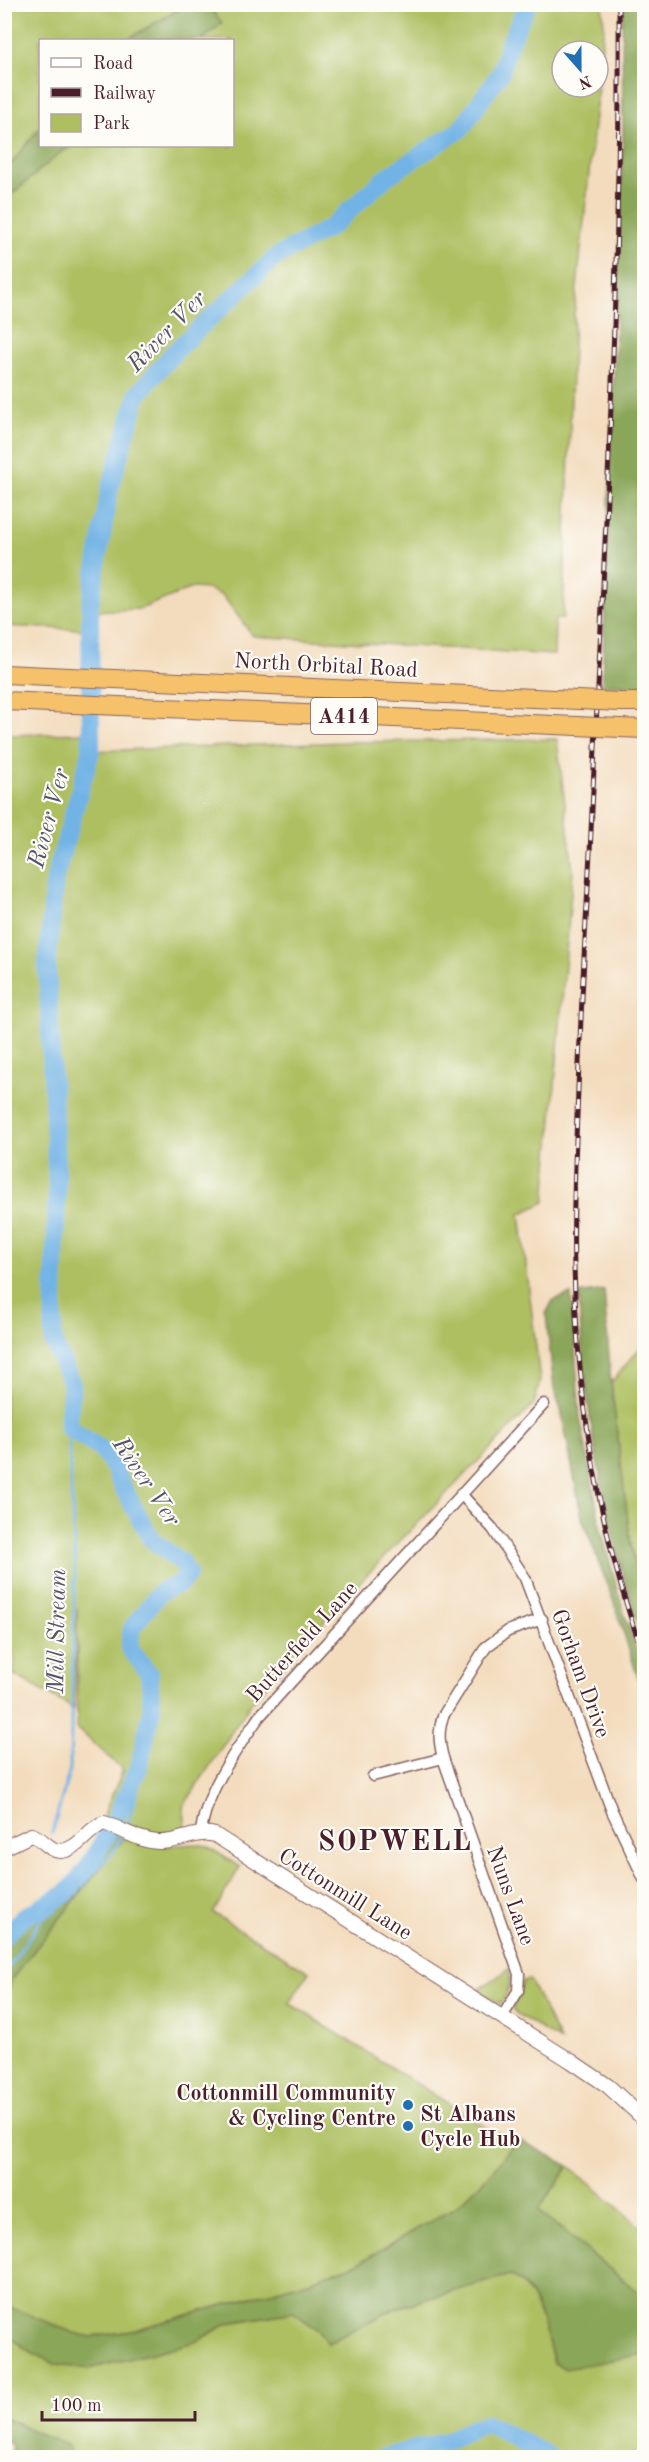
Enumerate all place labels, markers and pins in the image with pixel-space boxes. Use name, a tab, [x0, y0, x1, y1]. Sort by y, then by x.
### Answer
place label: Cottonmill Community & Cycling Centre	[176, 2083, 396, 2130]
marker: Cottonmill Community & Cycling Centre	[401, 2098, 415, 2112]
place label: St Albans Cycle Hub	[420, 2104, 520, 2151]
marker: St Albans Cycle Hub	[401, 2119, 415, 2133]

